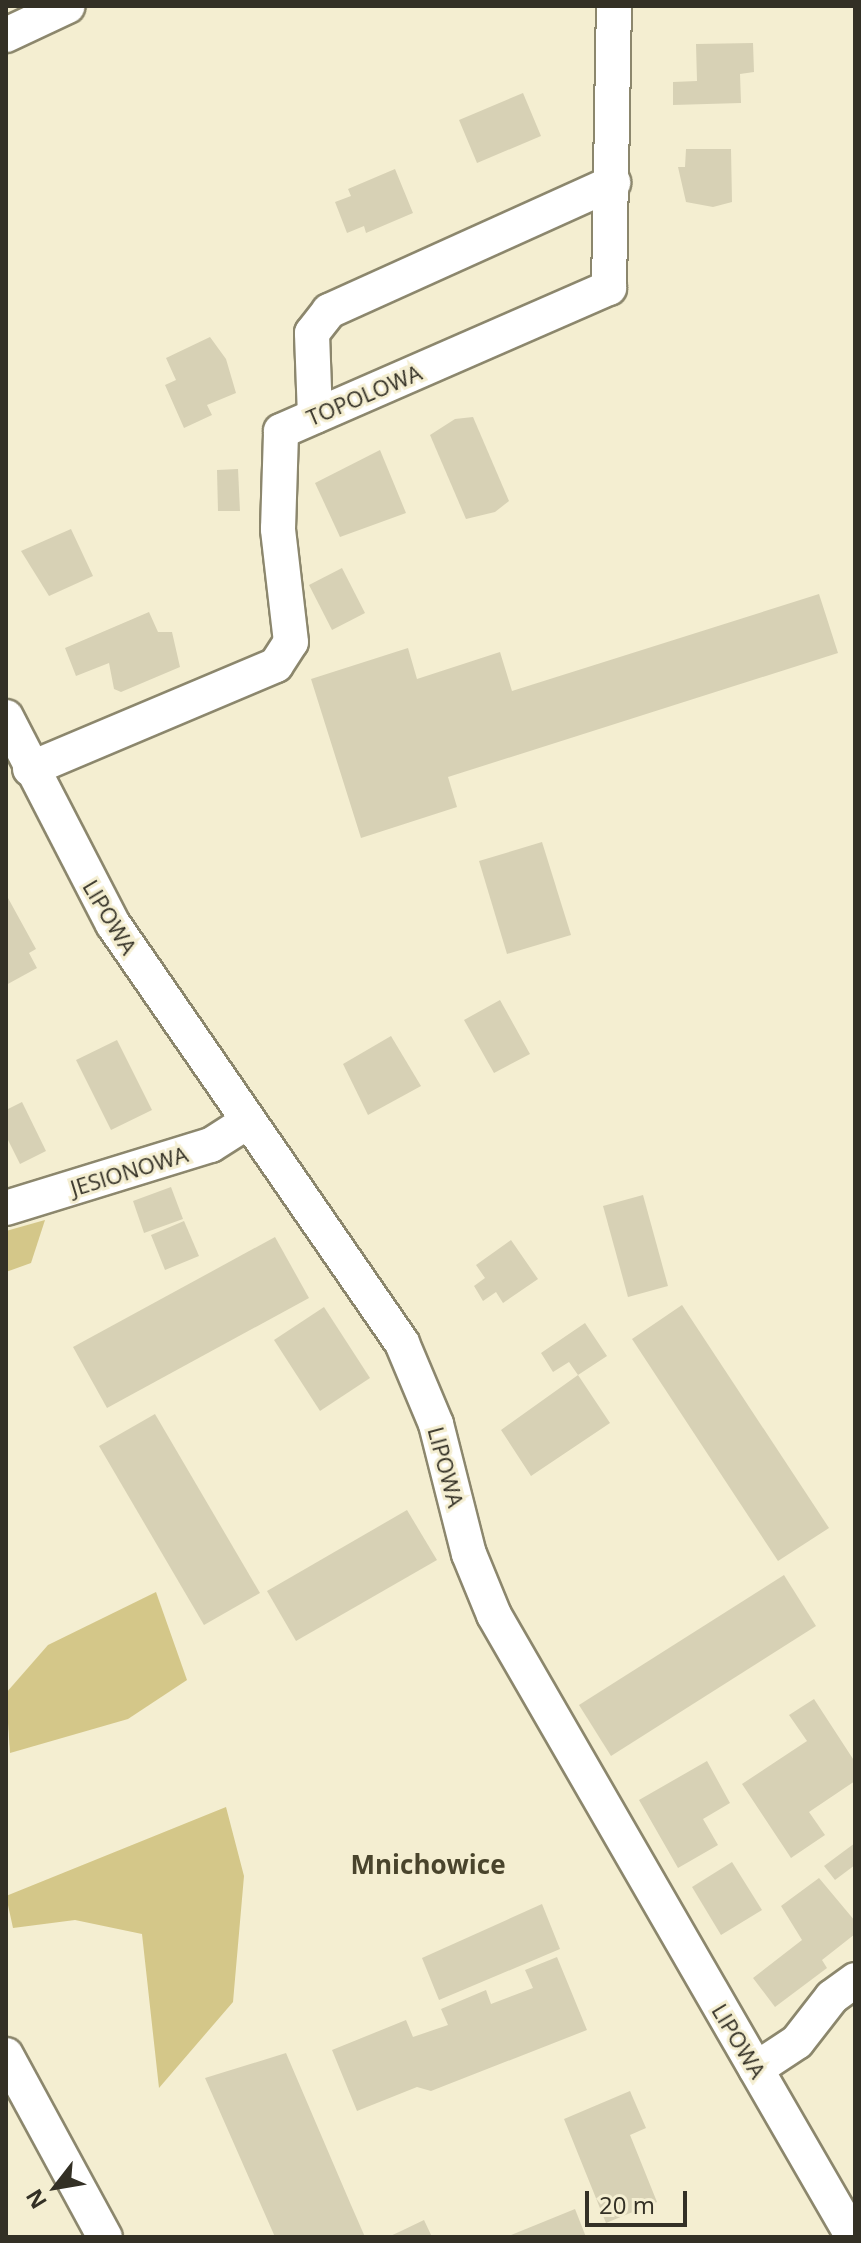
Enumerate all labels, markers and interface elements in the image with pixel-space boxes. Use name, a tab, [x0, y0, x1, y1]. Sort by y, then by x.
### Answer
street label: TOPOLOWA	[303, 359, 425, 431]
street label: LIPOWA	[78, 875, 142, 959]
street label: JESIONOWA	[67, 1141, 191, 1201]
street label: LIPOWA	[423, 1424, 469, 1510]
district label: Mnichowice	[350, 1849, 506, 1881]
street label: LIPOWA	[707, 1999, 771, 2083]
north arrow	[16, 2147, 96, 2227]
scale bar	[589, 2175, 691, 2225]
text: N	[18, 2184, 53, 2215]
text: 20 m	[599, 2188, 655, 2221]

